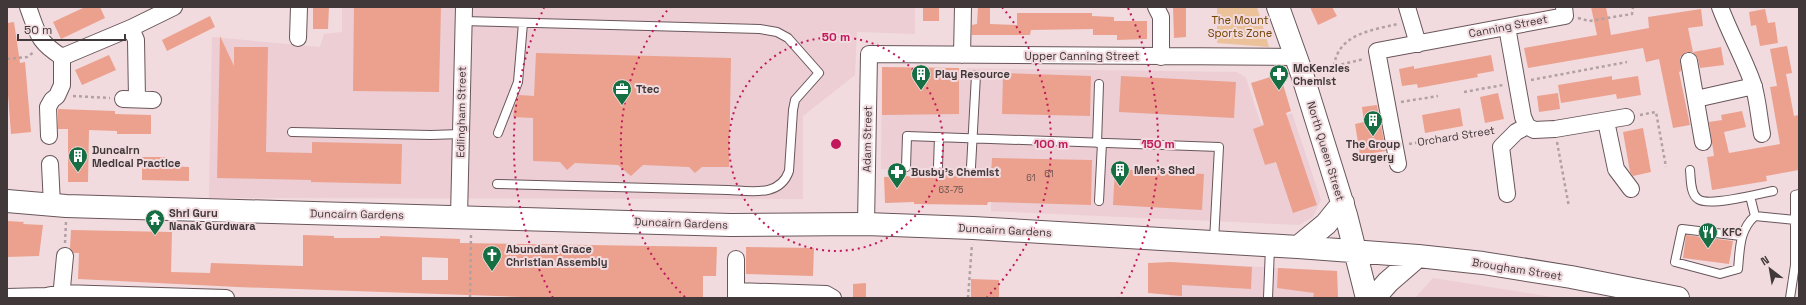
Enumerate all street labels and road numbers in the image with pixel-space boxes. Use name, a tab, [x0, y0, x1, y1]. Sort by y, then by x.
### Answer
street label: Canning Street	[1467, 12, 1549, 40]
street label: Upper Canning Street	[1025, 49, 1139, 63]
street label: Edlingham Street	[453, 66, 469, 158]
street label: North Queen Street	[1304, 100, 1348, 202]
street label: Adam Street	[859, 106, 875, 172]
street label: Orchard Street	[1416, 123, 1496, 149]
street label: Duncairn Gardens	[310, 206, 404, 222]
street label: Duncairn Gardens	[634, 214, 728, 232]
street label: Duncairn Gardens	[958, 221, 1052, 239]
street label: Brougham Street	[1471, 255, 1563, 283]

